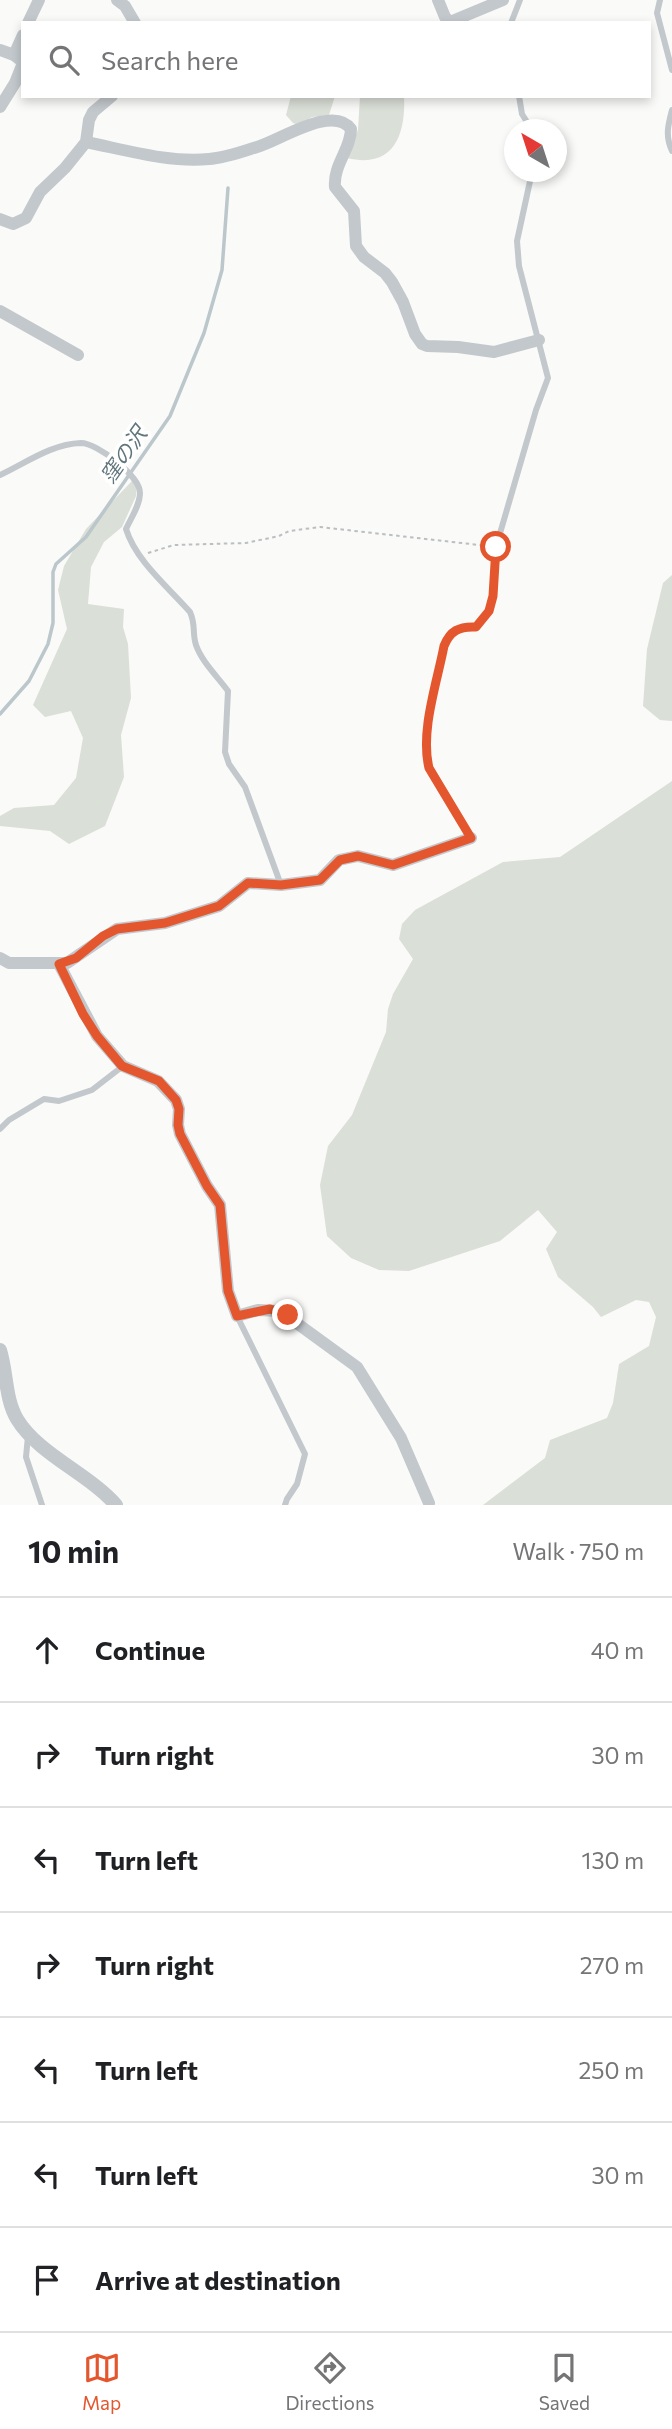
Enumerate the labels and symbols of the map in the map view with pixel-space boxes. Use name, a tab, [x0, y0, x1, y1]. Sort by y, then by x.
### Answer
north arrow	[504, 119, 567, 182]
water label: 窪の沢	[94, 419, 153, 487]
route start	[480, 531, 511, 562]
route end	[272, 1299, 303, 1330]

